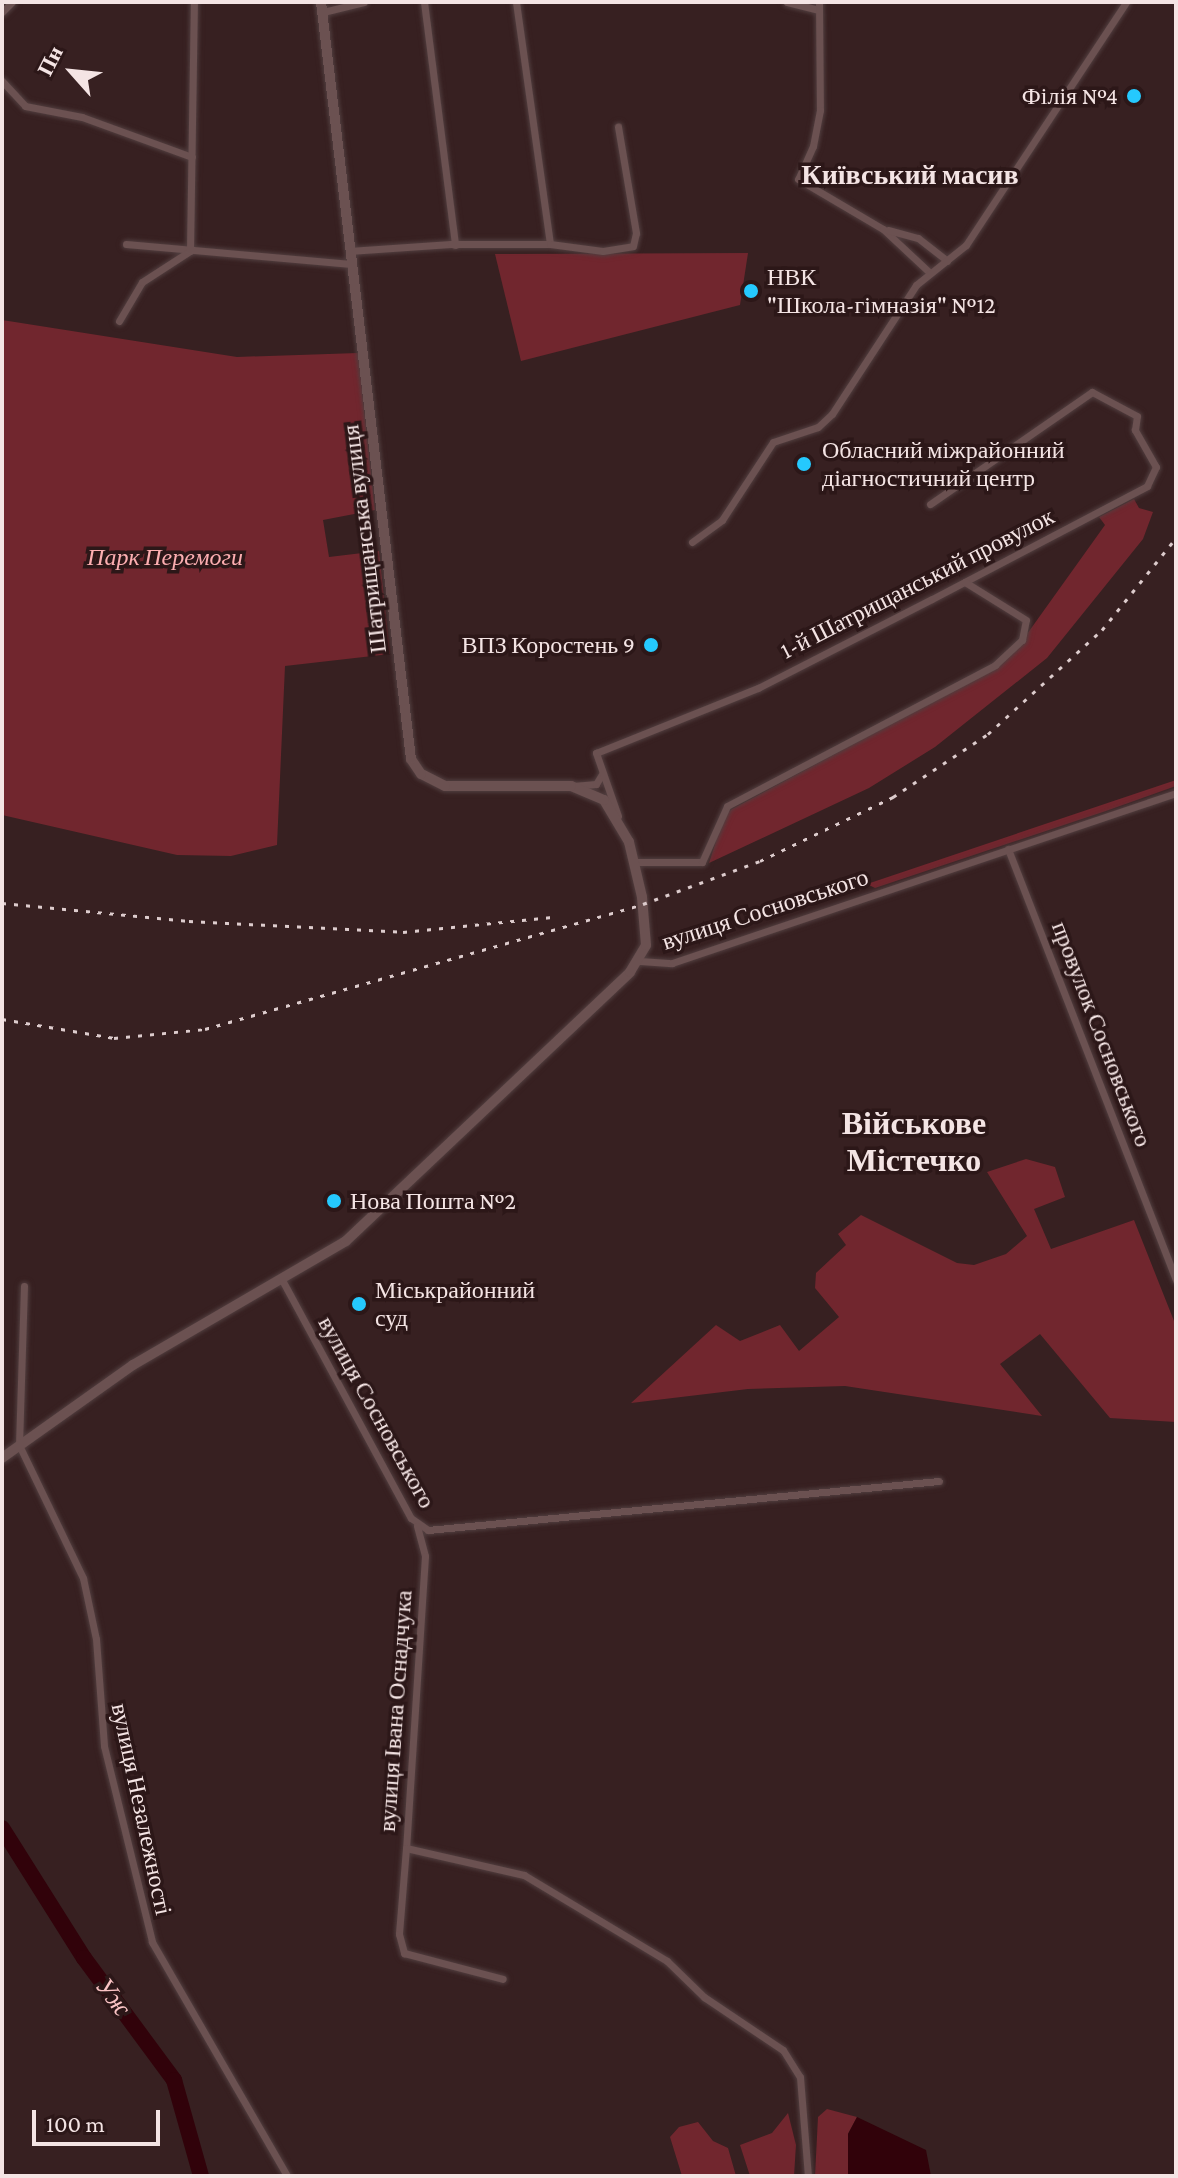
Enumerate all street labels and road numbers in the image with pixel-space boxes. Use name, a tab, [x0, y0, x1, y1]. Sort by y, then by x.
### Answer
street label: Шатрищанська вулиця	[336, 423, 392, 655]
street label: 1-й Шатрищанський провулок	[775, 501, 1059, 665]
street label: вулиця Сосновського	[658, 862, 872, 956]
street label: провулок Сосновського	[1046, 917, 1158, 1151]
street label: вулиця Сосновського	[312, 1311, 442, 1513]
street label: вулиця Івана Оснадчука	[372, 1589, 418, 1833]
street label: вулиця Незалежності	[105, 1700, 179, 1918]

